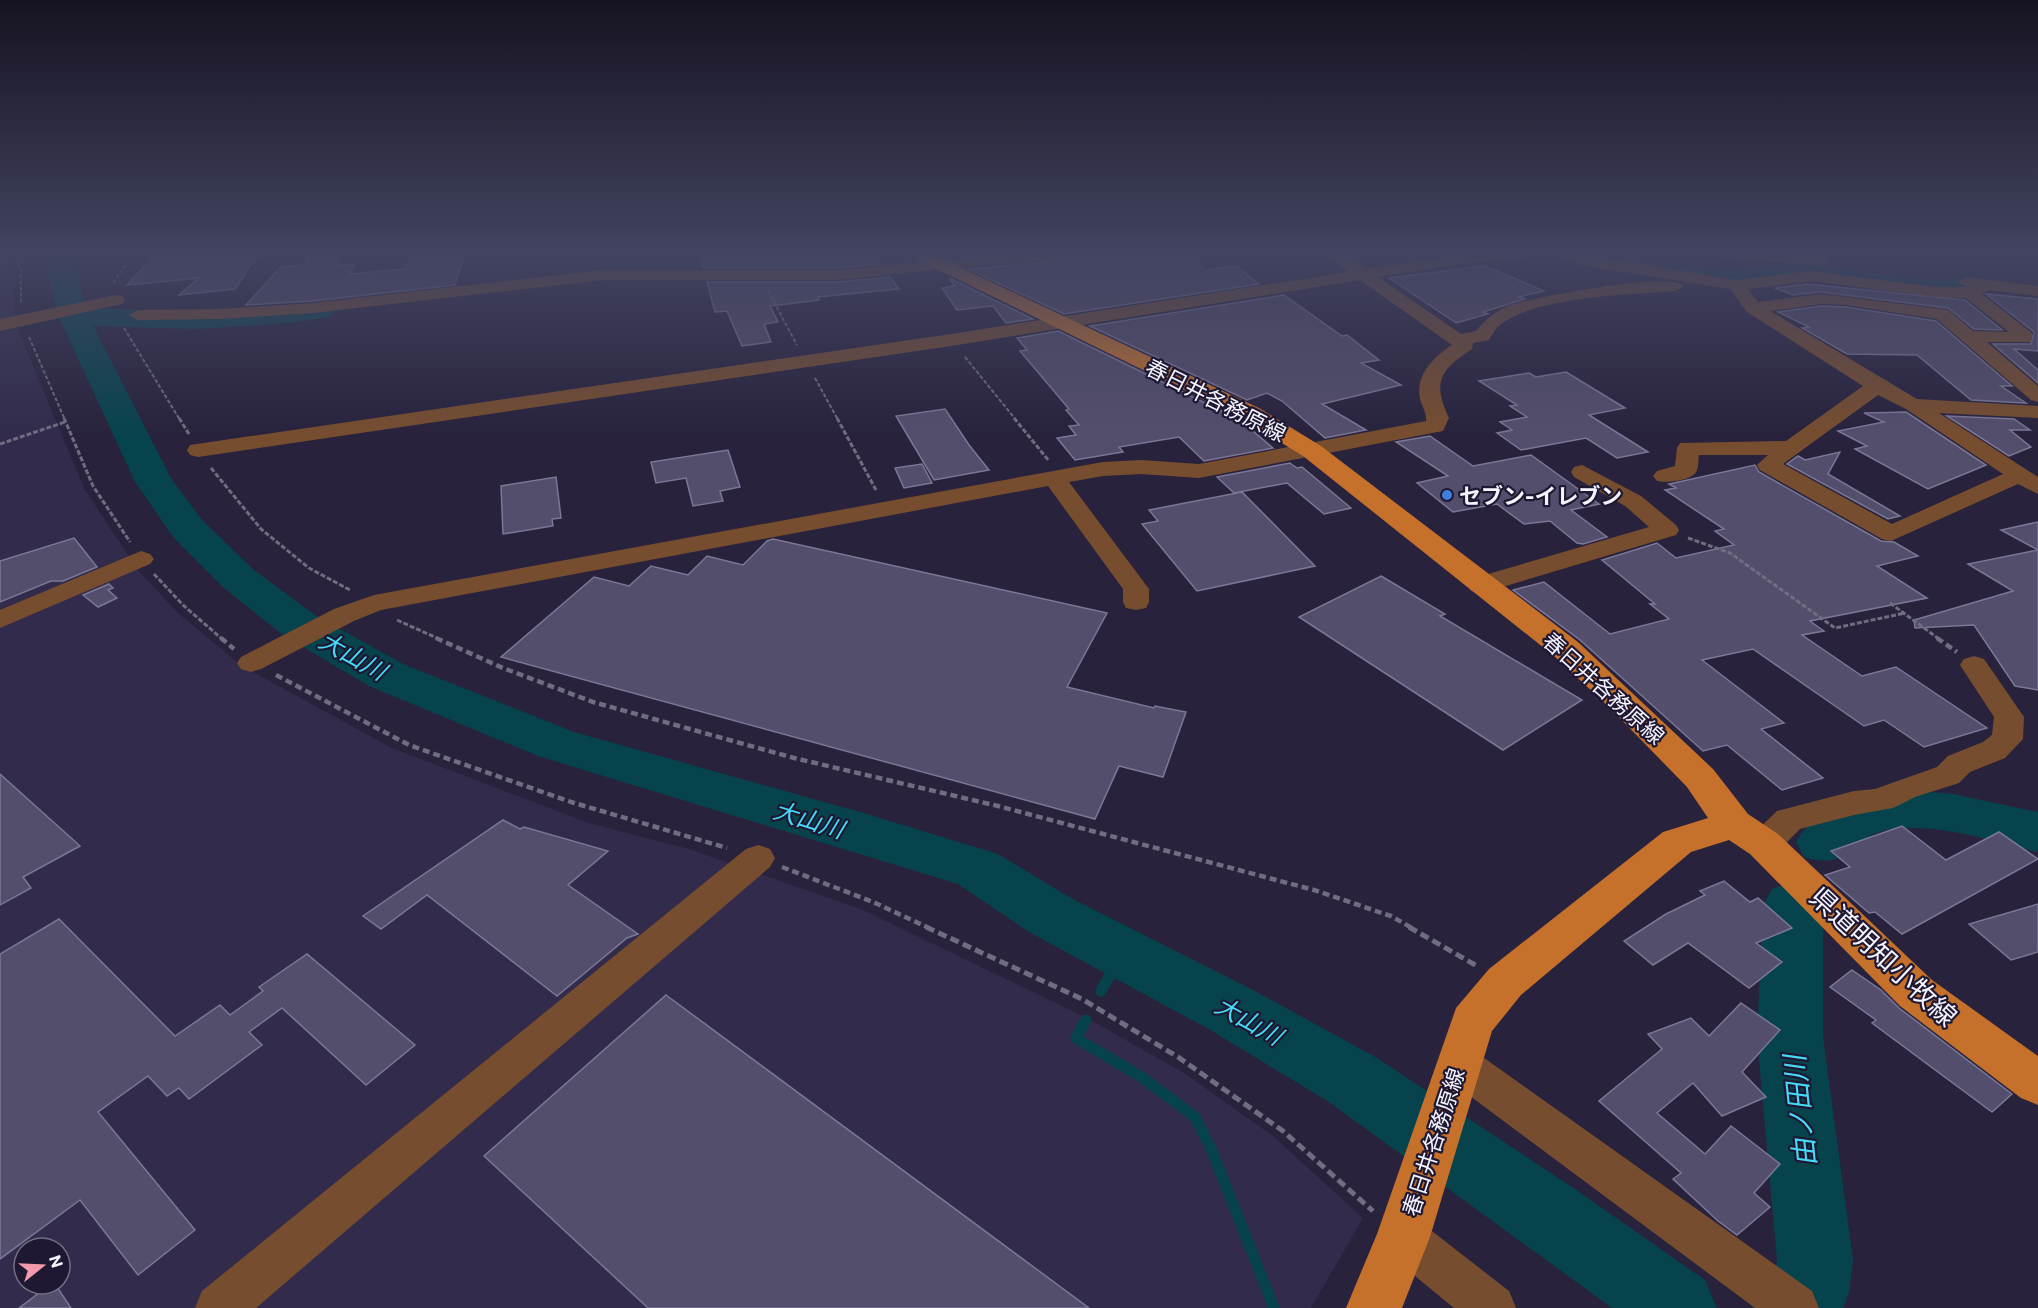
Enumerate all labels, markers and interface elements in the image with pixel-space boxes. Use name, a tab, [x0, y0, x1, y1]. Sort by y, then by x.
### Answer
street label: 春日井各務原線	[1141, 353, 1291, 447]
place label: セブン-イレブン	[1459, 482, 1622, 509]
marker: セブン-イレブン	[1440, 488, 1454, 502]
water label: 大山川	[314, 625, 394, 687]
street label: 春日井各務原線	[1538, 626, 1670, 750]
water label: 大山川	[770, 795, 851, 844]
street label: 県道明知小牧線	[1804, 879, 1964, 1033]
water label: 大山川	[1210, 990, 1290, 1052]
water label: 由ノ田川	[1776, 1051, 1822, 1168]
street label: 春日井各務原線	[1396, 1065, 1470, 1219]
north arrow	[12, 1236, 72, 1296]
text: N	[46, 1253, 68, 1270]

